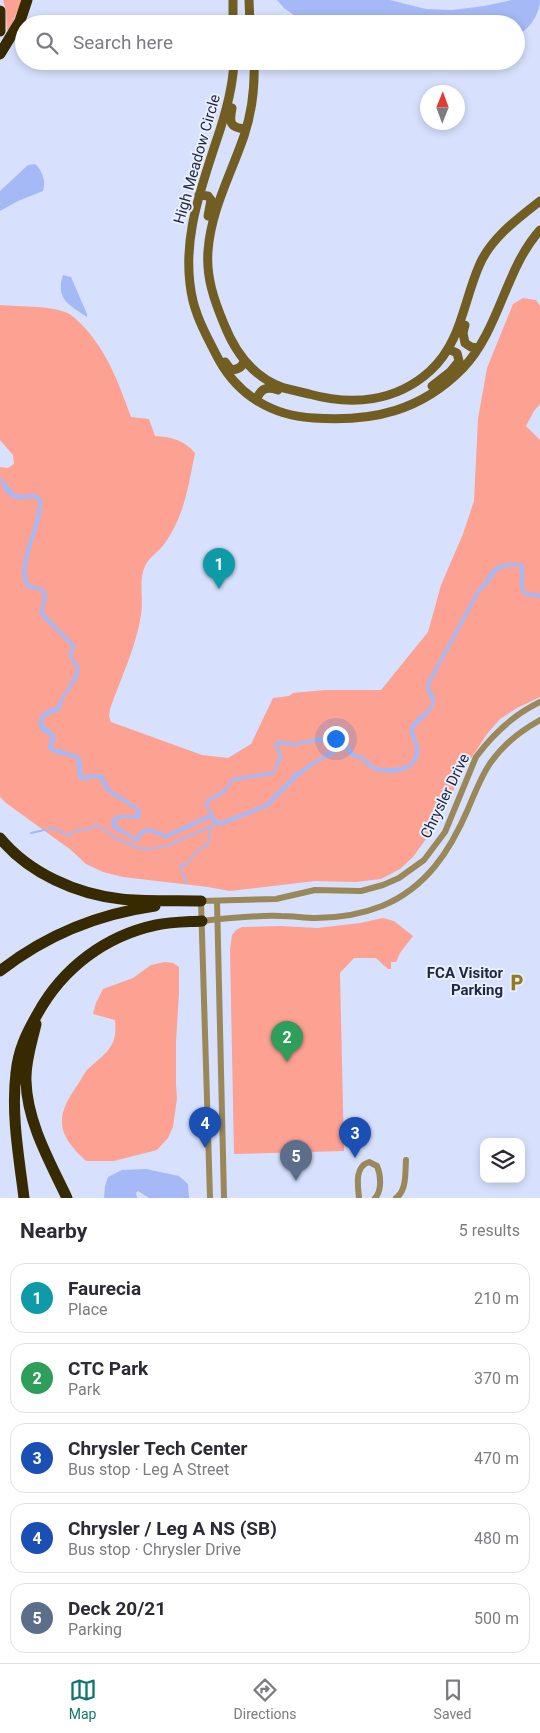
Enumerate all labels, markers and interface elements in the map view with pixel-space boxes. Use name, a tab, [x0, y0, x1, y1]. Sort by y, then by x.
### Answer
search box	[15, 15, 525, 70]
icon: search	[33, 29, 61, 57]
text: Search here	[73, 31, 173, 54]
north arrow	[420, 85, 465, 130]
street label: High Meadow Circle	[170, 92, 224, 226]
pin: 1	[203, 548, 235, 589]
your location	[323, 726, 349, 752]
street label: Chrysler Drive	[417, 751, 473, 841]
place label: FCA Visitor Parking	[427, 964, 504, 999]
parking icon: FCA Visitor Parking	[507, 972, 527, 992]
pin: 2	[271, 1021, 303, 1062]
pin: 4	[189, 1107, 221, 1148]
pin: 3	[339, 1117, 371, 1158]
map controls	[480, 1138, 525, 1183]
button: layers	[480, 1138, 525, 1183]
pin: 5	[280, 1140, 312, 1181]
text: Nearby	[20, 1219, 87, 1243]
text: 5 results	[459, 1221, 520, 1240]
text: Faurecia	[68, 1277, 141, 1300]
text: 1	[32, 1289, 42, 1308]
text: 210 m	[474, 1289, 519, 1308]
text: Place	[68, 1300, 108, 1319]
text: CTC Park	[68, 1357, 148, 1380]
text: 2	[32, 1369, 42, 1388]
text: 370 m	[474, 1369, 519, 1388]
text: Park	[68, 1380, 100, 1399]
text: Chrysler Tech Center	[68, 1437, 247, 1460]
text: 3	[32, 1449, 42, 1468]
text: 470 m	[474, 1449, 519, 1468]
text: Bus stop · Leg A Street	[68, 1460, 229, 1479]
text: Chrysler / Leg A NS (SB)	[68, 1517, 277, 1540]
text: 4	[32, 1529, 42, 1548]
text: 480 m	[474, 1529, 519, 1548]
text: Bus stop · Chrysler Drive	[68, 1540, 241, 1559]
text: Deck 20/21	[68, 1597, 166, 1620]
text: 5	[32, 1609, 42, 1628]
text: 500 m	[474, 1609, 519, 1628]
text: Parking	[68, 1620, 122, 1639]
tab: Map	[69, 1676, 97, 1722]
tab: Directions	[234, 1676, 297, 1722]
tab: Saved	[434, 1676, 471, 1722]

